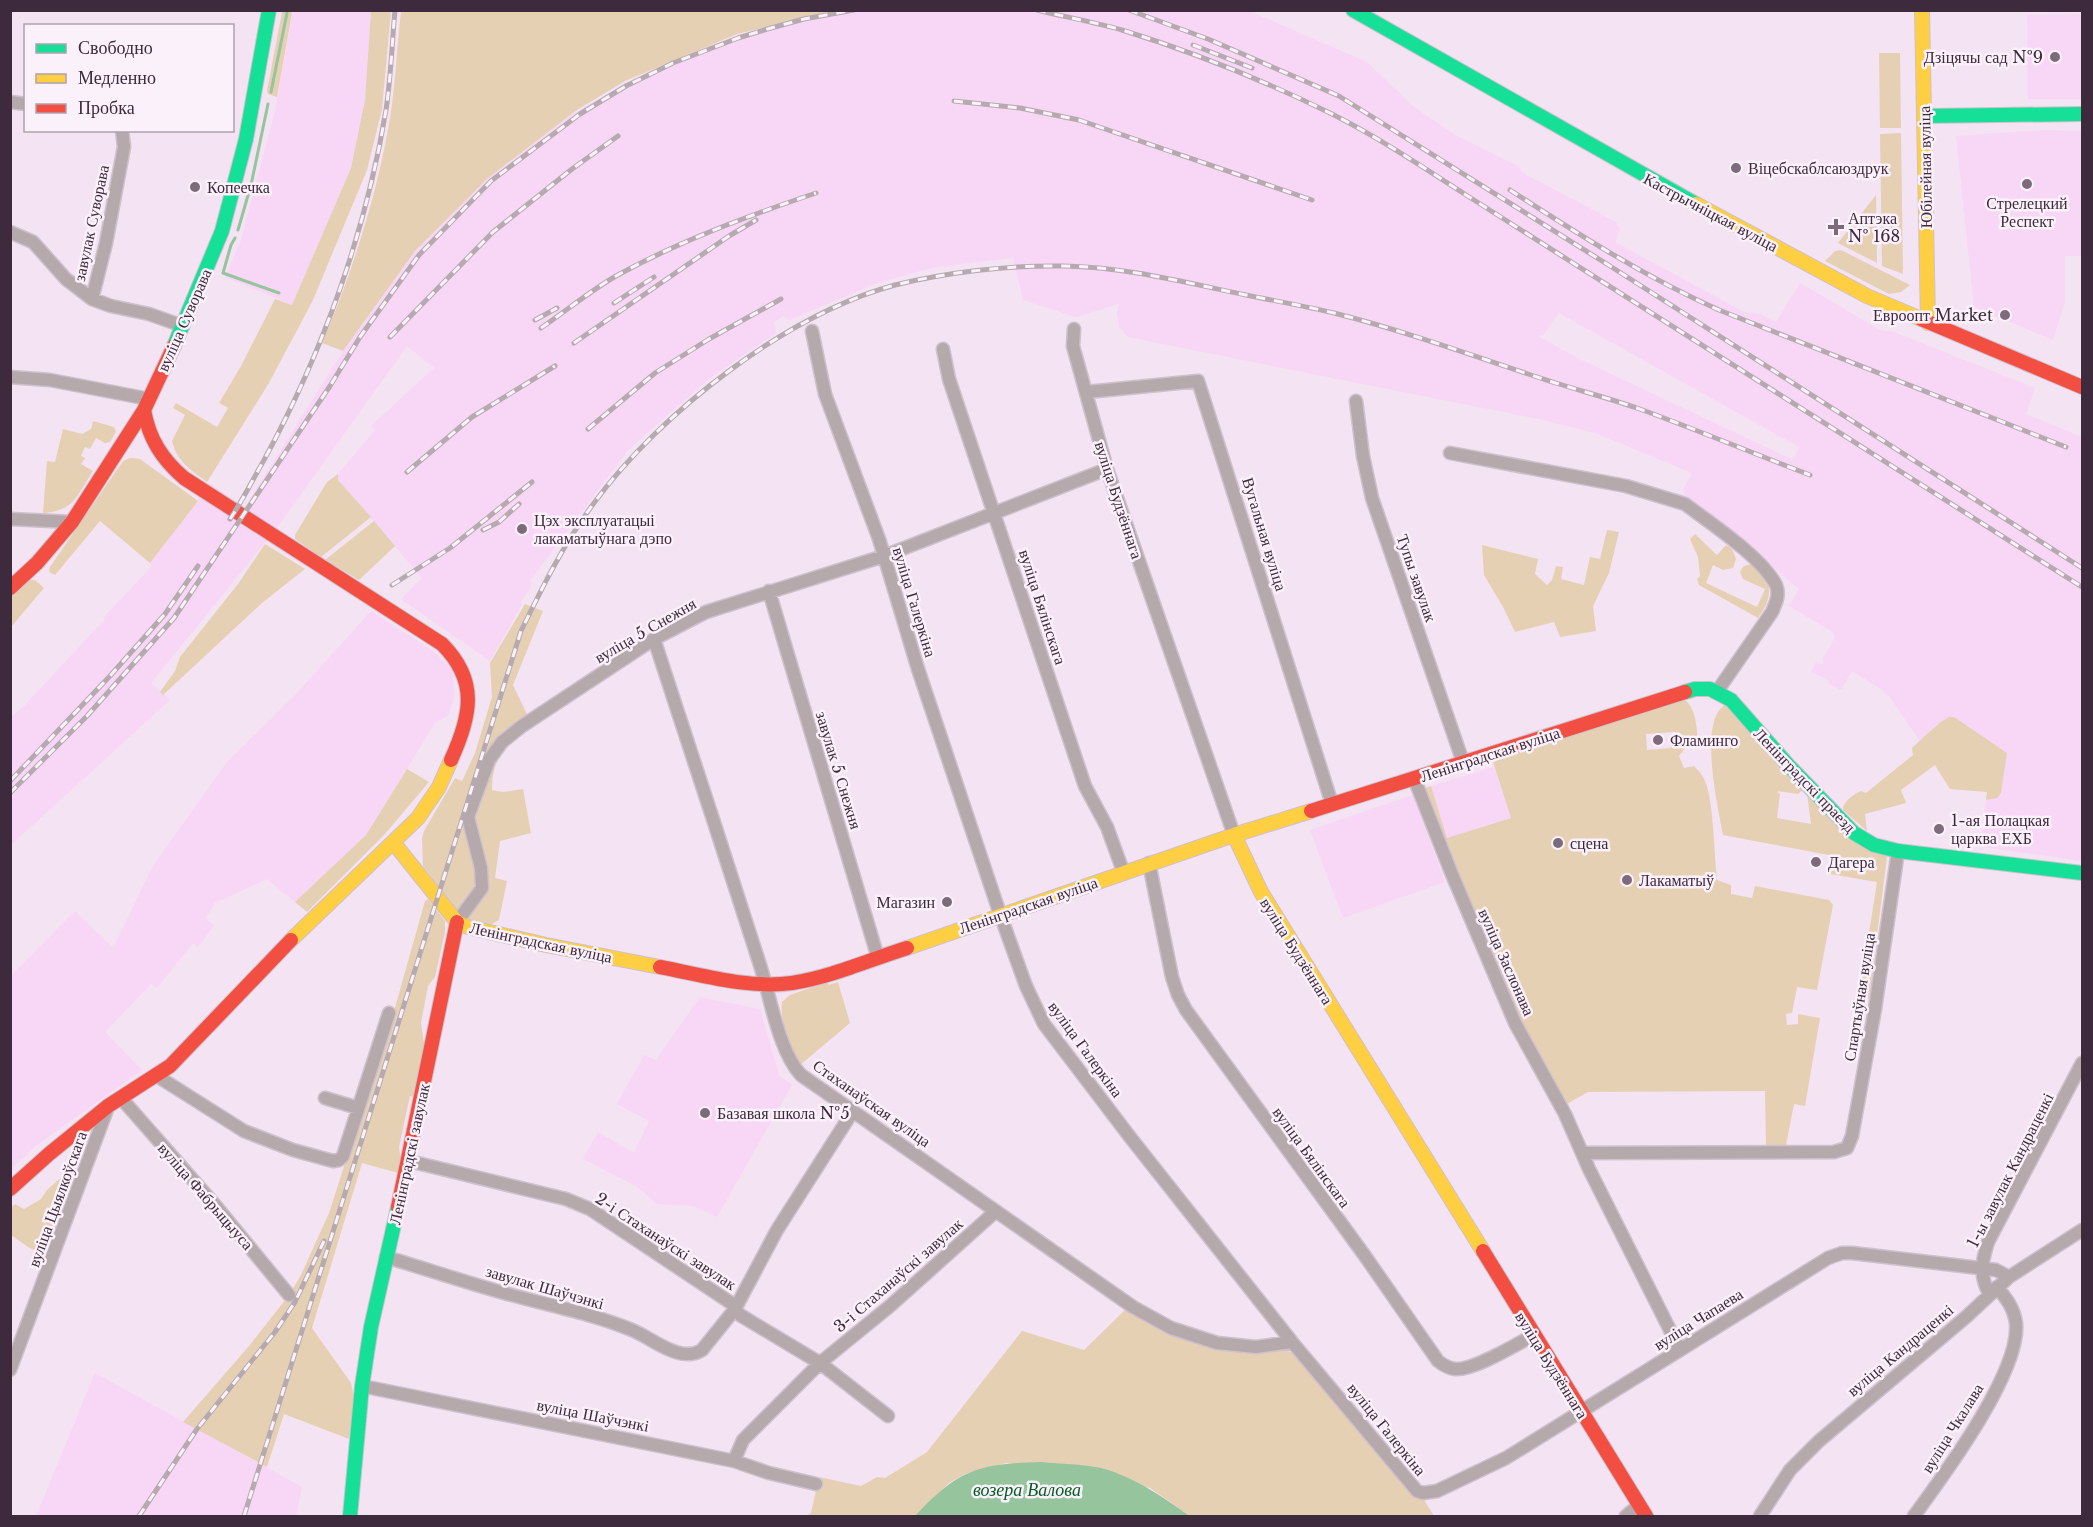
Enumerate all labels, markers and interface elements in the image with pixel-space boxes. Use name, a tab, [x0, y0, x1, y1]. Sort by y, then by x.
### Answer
legend	[24, 24, 234, 132]
text: Свободно	[78, 37, 153, 59]
place label: Дзіцячы сад №9	[1924, 47, 2043, 67]
marker: Дзіцячы сад №9	[2048, 50, 2062, 64]
text: Медленно	[78, 67, 156, 89]
text: Пробка	[78, 97, 135, 119]
street label: Юбілейная вуліца	[1914, 105, 1936, 229]
place label: Віцебскаблсаюздрук	[1748, 158, 1889, 178]
marker: Віцебскаблсаюздрук	[1729, 161, 1743, 175]
street label: завулак Суворава	[69, 163, 113, 283]
street label: Кастрычніцкая вуліца	[1640, 168, 1782, 256]
place label: Копеечка	[207, 177, 270, 197]
marker: Стрелецкий Респект	[2020, 177, 2034, 191]
marker: Копеечка	[188, 180, 202, 194]
place label: Стрелецкий Респект	[1986, 193, 2068, 231]
place label: Аптэка № 168	[1848, 208, 1900, 246]
marker: Аптэка № 168	[1829, 220, 1843, 234]
street label: вуліца Суворава	[152, 266, 216, 374]
place label: Евроопт Market	[1873, 305, 1993, 325]
marker: Евроопт Market	[1998, 308, 2012, 322]
street label: вуліца Будзённага	[1091, 439, 1147, 561]
street label: Вугальная вуліца	[1238, 475, 1292, 593]
place label: Цэх эксплуатацыі лакаматыўнага дэпо	[534, 510, 672, 548]
marker: Цэх эксплуатацыі лакаматыўнага дэпо	[515, 522, 529, 536]
street label: Тупы завулак	[1393, 532, 1441, 625]
street label: вуліца Галеркіна	[889, 545, 941, 659]
street label: вуліца Бялінскага	[1015, 547, 1071, 667]
street label: вуліца 5 Снежня	[591, 593, 700, 667]
street label: завулак 5 Снежня	[812, 709, 867, 832]
street label: Ленінградская вуліца	[1418, 722, 1562, 786]
street label: Ленінградскі праезд	[1750, 723, 1860, 837]
place label: Фламинго	[1670, 730, 1738, 750]
marker: Фламинго	[1651, 733, 1665, 747]
place label: 1-ая Полацкая царква ЕХБ	[1951, 810, 2050, 848]
marker: 1-ая Полацкая царква ЕХБ	[1932, 822, 1946, 836]
place label: сцена	[1570, 833, 1608, 853]
marker: сцена	[1551, 836, 1565, 850]
place label: Дагера	[1828, 852, 1875, 872]
marker: Дагера	[1809, 855, 1823, 869]
place label: Лакаматыў	[1639, 870, 1714, 890]
street label: Ленінградская вуліца	[956, 872, 1100, 938]
marker: Лакаматыў	[1620, 873, 1634, 887]
place label: Магазин	[877, 892, 935, 912]
street label: вуліца Будзённага	[1256, 894, 1338, 1008]
marker: Магазин	[940, 895, 954, 909]
street label: вуліца Заслонава	[1474, 905, 1540, 1019]
street label: Ленінградская вуліца	[468, 917, 614, 967]
street label: Спартыўная вуліца	[1839, 931, 1879, 1063]
street label: вуліца Галеркіна	[1044, 997, 1128, 1101]
street label: Стаханаўская вуліца	[809, 1055, 935, 1151]
street label: Ленінградскі завулак	[384, 1081, 434, 1226]
street label: 1-ы завулак Кандраценкі	[1962, 1089, 2058, 1251]
place label: Базавая школа №5	[717, 1103, 850, 1123]
street label: вуліца Бялінскага	[1269, 1103, 1355, 1211]
marker: Базавая школа №5	[698, 1106, 712, 1120]
street label: вуліца Цыялкоўскага	[23, 1128, 91, 1270]
street label: вуліца Фабрыцыуса	[154, 1138, 258, 1254]
street label: 2-і Стаханаўскі завулак	[592, 1188, 740, 1294]
street label: 3-і Стаханаўскі завулак	[830, 1213, 967, 1336]
street label: завулак Шаўчэнкі	[484, 1261, 607, 1314]
street label: вуліца Чапаева	[1650, 1284, 1746, 1354]
street label: вуліца Кандраценкі	[1843, 1299, 1958, 1400]
street label: вуліца Будзённага	[1511, 1308, 1593, 1422]
street label: вуліца Галеркіна	[1343, 1378, 1431, 1480]
street label: вуліца Чкалава	[1917, 1380, 1987, 1476]
street label: вуліца Шаўчэнкі	[535, 1394, 651, 1436]
water label: возера Валова	[973, 1479, 1081, 1501]

